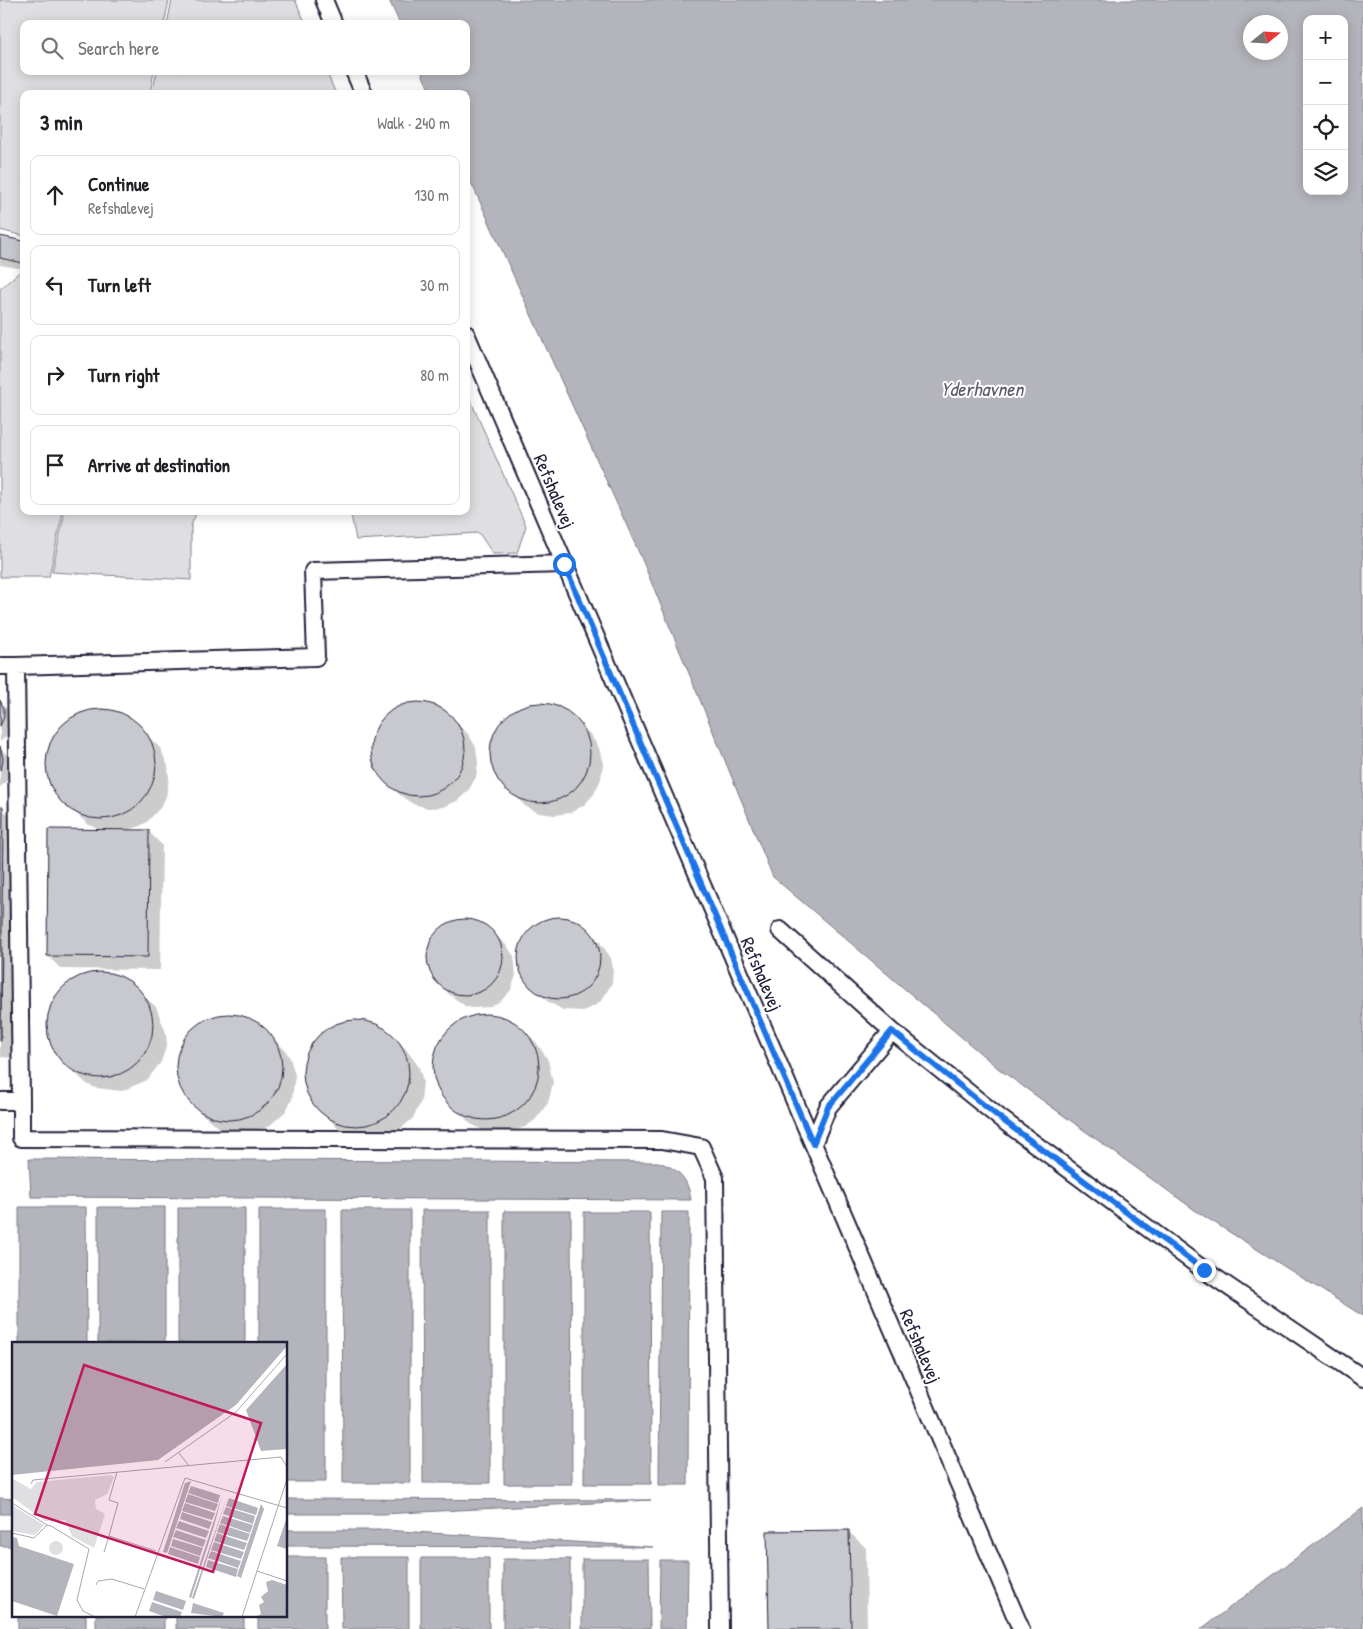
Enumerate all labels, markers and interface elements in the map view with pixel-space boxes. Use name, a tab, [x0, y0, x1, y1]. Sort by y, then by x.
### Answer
north arrow	[1243, 15, 1288, 60]
map controls	[1303, 15, 1348, 195]
button: +	[1303, 15, 1348, 60]
search box	[20, 20, 470, 75]
icon: search	[38, 34, 66, 62]
text: Search here	[78, 35, 159, 61]
button: −	[1303, 60, 1348, 105]
button: locate	[1303, 105, 1348, 150]
text: 3 min	[40, 108, 83, 137]
text: Walk · 240 m	[377, 112, 450, 134]
button: layers	[1303, 150, 1348, 195]
text: Continue	[88, 171, 149, 197]
icon: ahead	[41, 181, 69, 209]
text: 130 m	[414, 184, 449, 206]
text: Refshalevej	[88, 197, 154, 219]
icon: left	[41, 271, 69, 299]
text: Turn left	[88, 272, 151, 298]
text: 30 m	[420, 274, 449, 296]
icon: right	[41, 361, 69, 389]
text: Turn right	[88, 362, 159, 388]
text: 80 m	[420, 364, 449, 386]
water label: Yderhavnen	[941, 375, 1025, 402]
street label: Refshalevej	[528, 450, 582, 532]
icon: arrive	[41, 451, 69, 479]
text: Arrive at destination	[88, 452, 230, 478]
route start	[553, 553, 576, 576]
street label: Refshalevej	[735, 933, 789, 1015]
route end	[1193, 1259, 1216, 1282]
street label: Refshalevej	[894, 1305, 948, 1387]
inset map	[12, 1342, 288, 1616]

